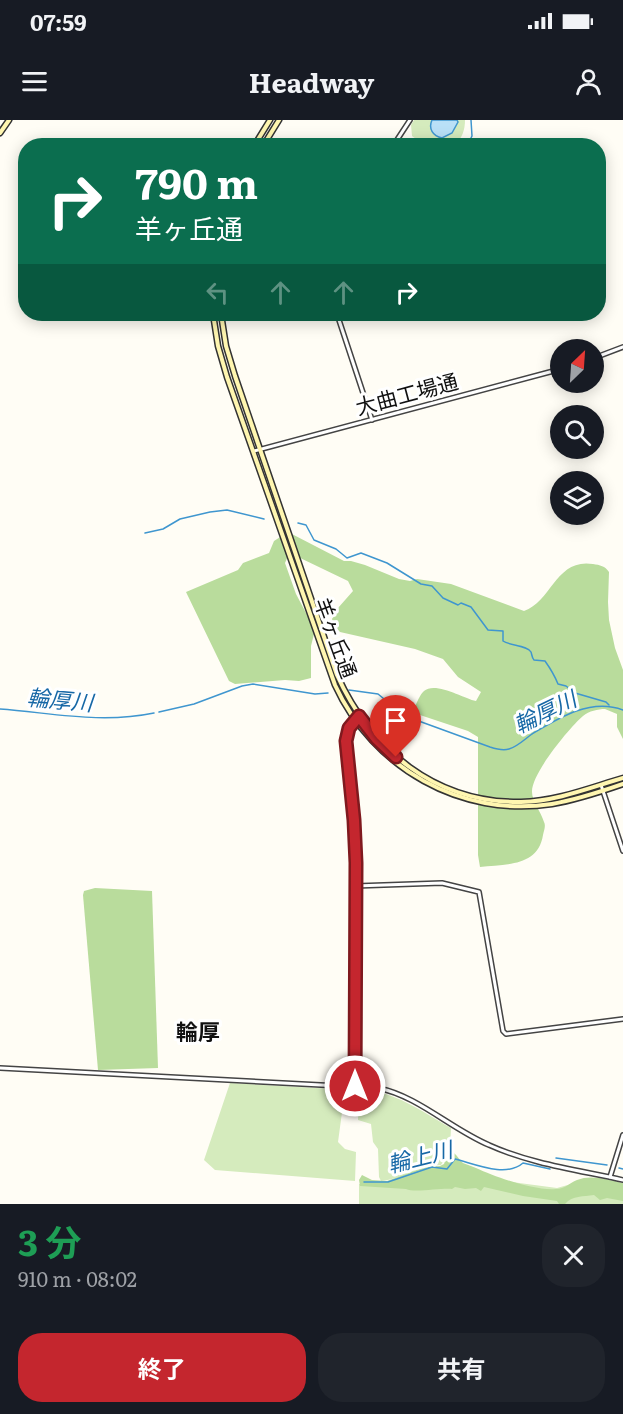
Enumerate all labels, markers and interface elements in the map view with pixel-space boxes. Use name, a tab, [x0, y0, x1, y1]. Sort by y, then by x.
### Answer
text: 07:59	[30, 5, 87, 38]
text: Headway	[249, 61, 374, 101]
icon: menu	[18, 65, 51, 98]
icon: person	[572, 65, 605, 98]
text: 790 m	[135, 150, 258, 212]
icon: right	[36, 162, 114, 240]
text: 羊ヶ丘通	[135, 207, 243, 247]
icon: left	[201, 276, 234, 309]
icon: ahead	[264, 276, 297, 309]
icon: ahead	[327, 276, 360, 309]
icon: right	[390, 276, 423, 309]
north arrow	[550, 339, 604, 393]
map controls	[550, 339, 604, 525]
street label: 大曲工場通	[352, 364, 461, 421]
button: search	[550, 405, 604, 459]
button: layers	[550, 471, 604, 525]
street label: 羊ヶ丘通	[308, 592, 366, 682]
water label: 輪厚川	[26, 679, 96, 718]
water label: 輪厚川	[507, 680, 583, 740]
pin	[370, 695, 421, 757]
icon: arrive	[379, 704, 412, 737]
district label: 輪厚	[176, 1014, 220, 1047]
position arrow	[323, 1054, 387, 1118]
water label: 輪上川	[384, 1131, 458, 1180]
text: 3 分	[18, 1214, 81, 1267]
button: close	[542, 1224, 605, 1287]
text: 910 m · 08:02	[18, 1263, 137, 1293]
button: 終了	[18, 1333, 306, 1402]
button: 共有	[318, 1333, 605, 1402]

